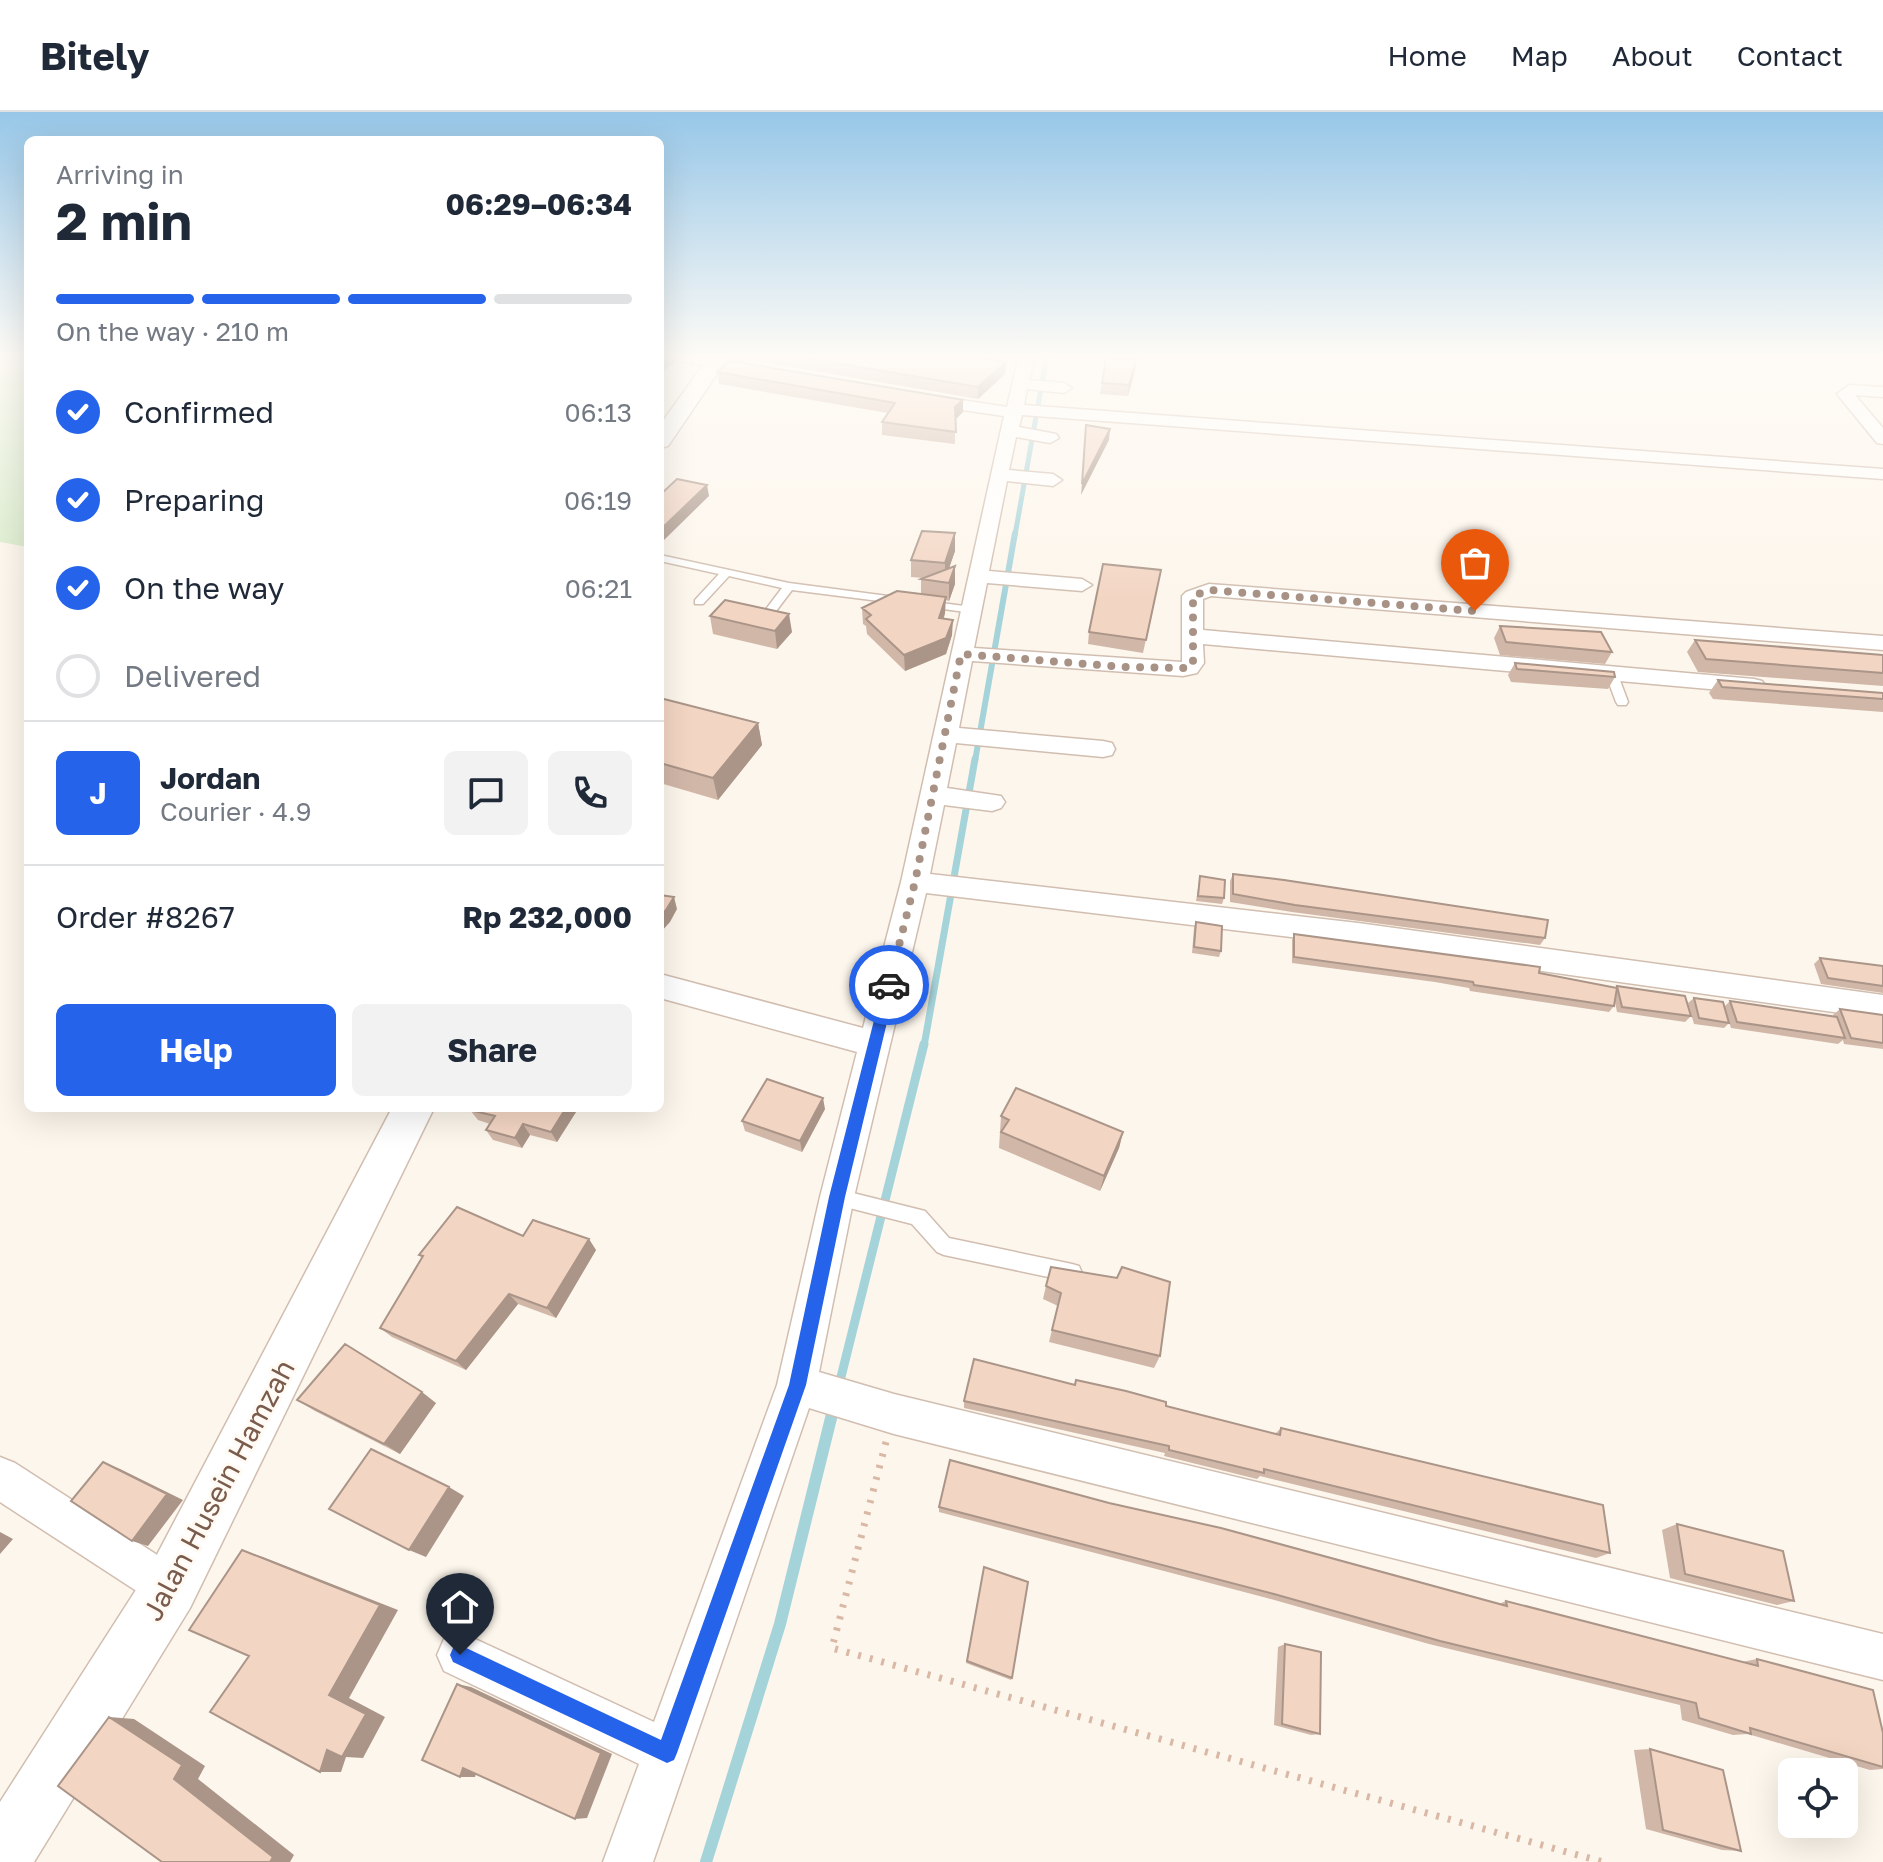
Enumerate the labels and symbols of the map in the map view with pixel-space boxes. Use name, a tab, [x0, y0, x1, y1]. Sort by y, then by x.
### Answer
pin	[1441, 529, 1509, 611]
courier	[849, 945, 929, 1025]
street label: Jalan Husein Hamzah	[135, 1354, 301, 1626]
pin	[426, 1573, 494, 1655]

